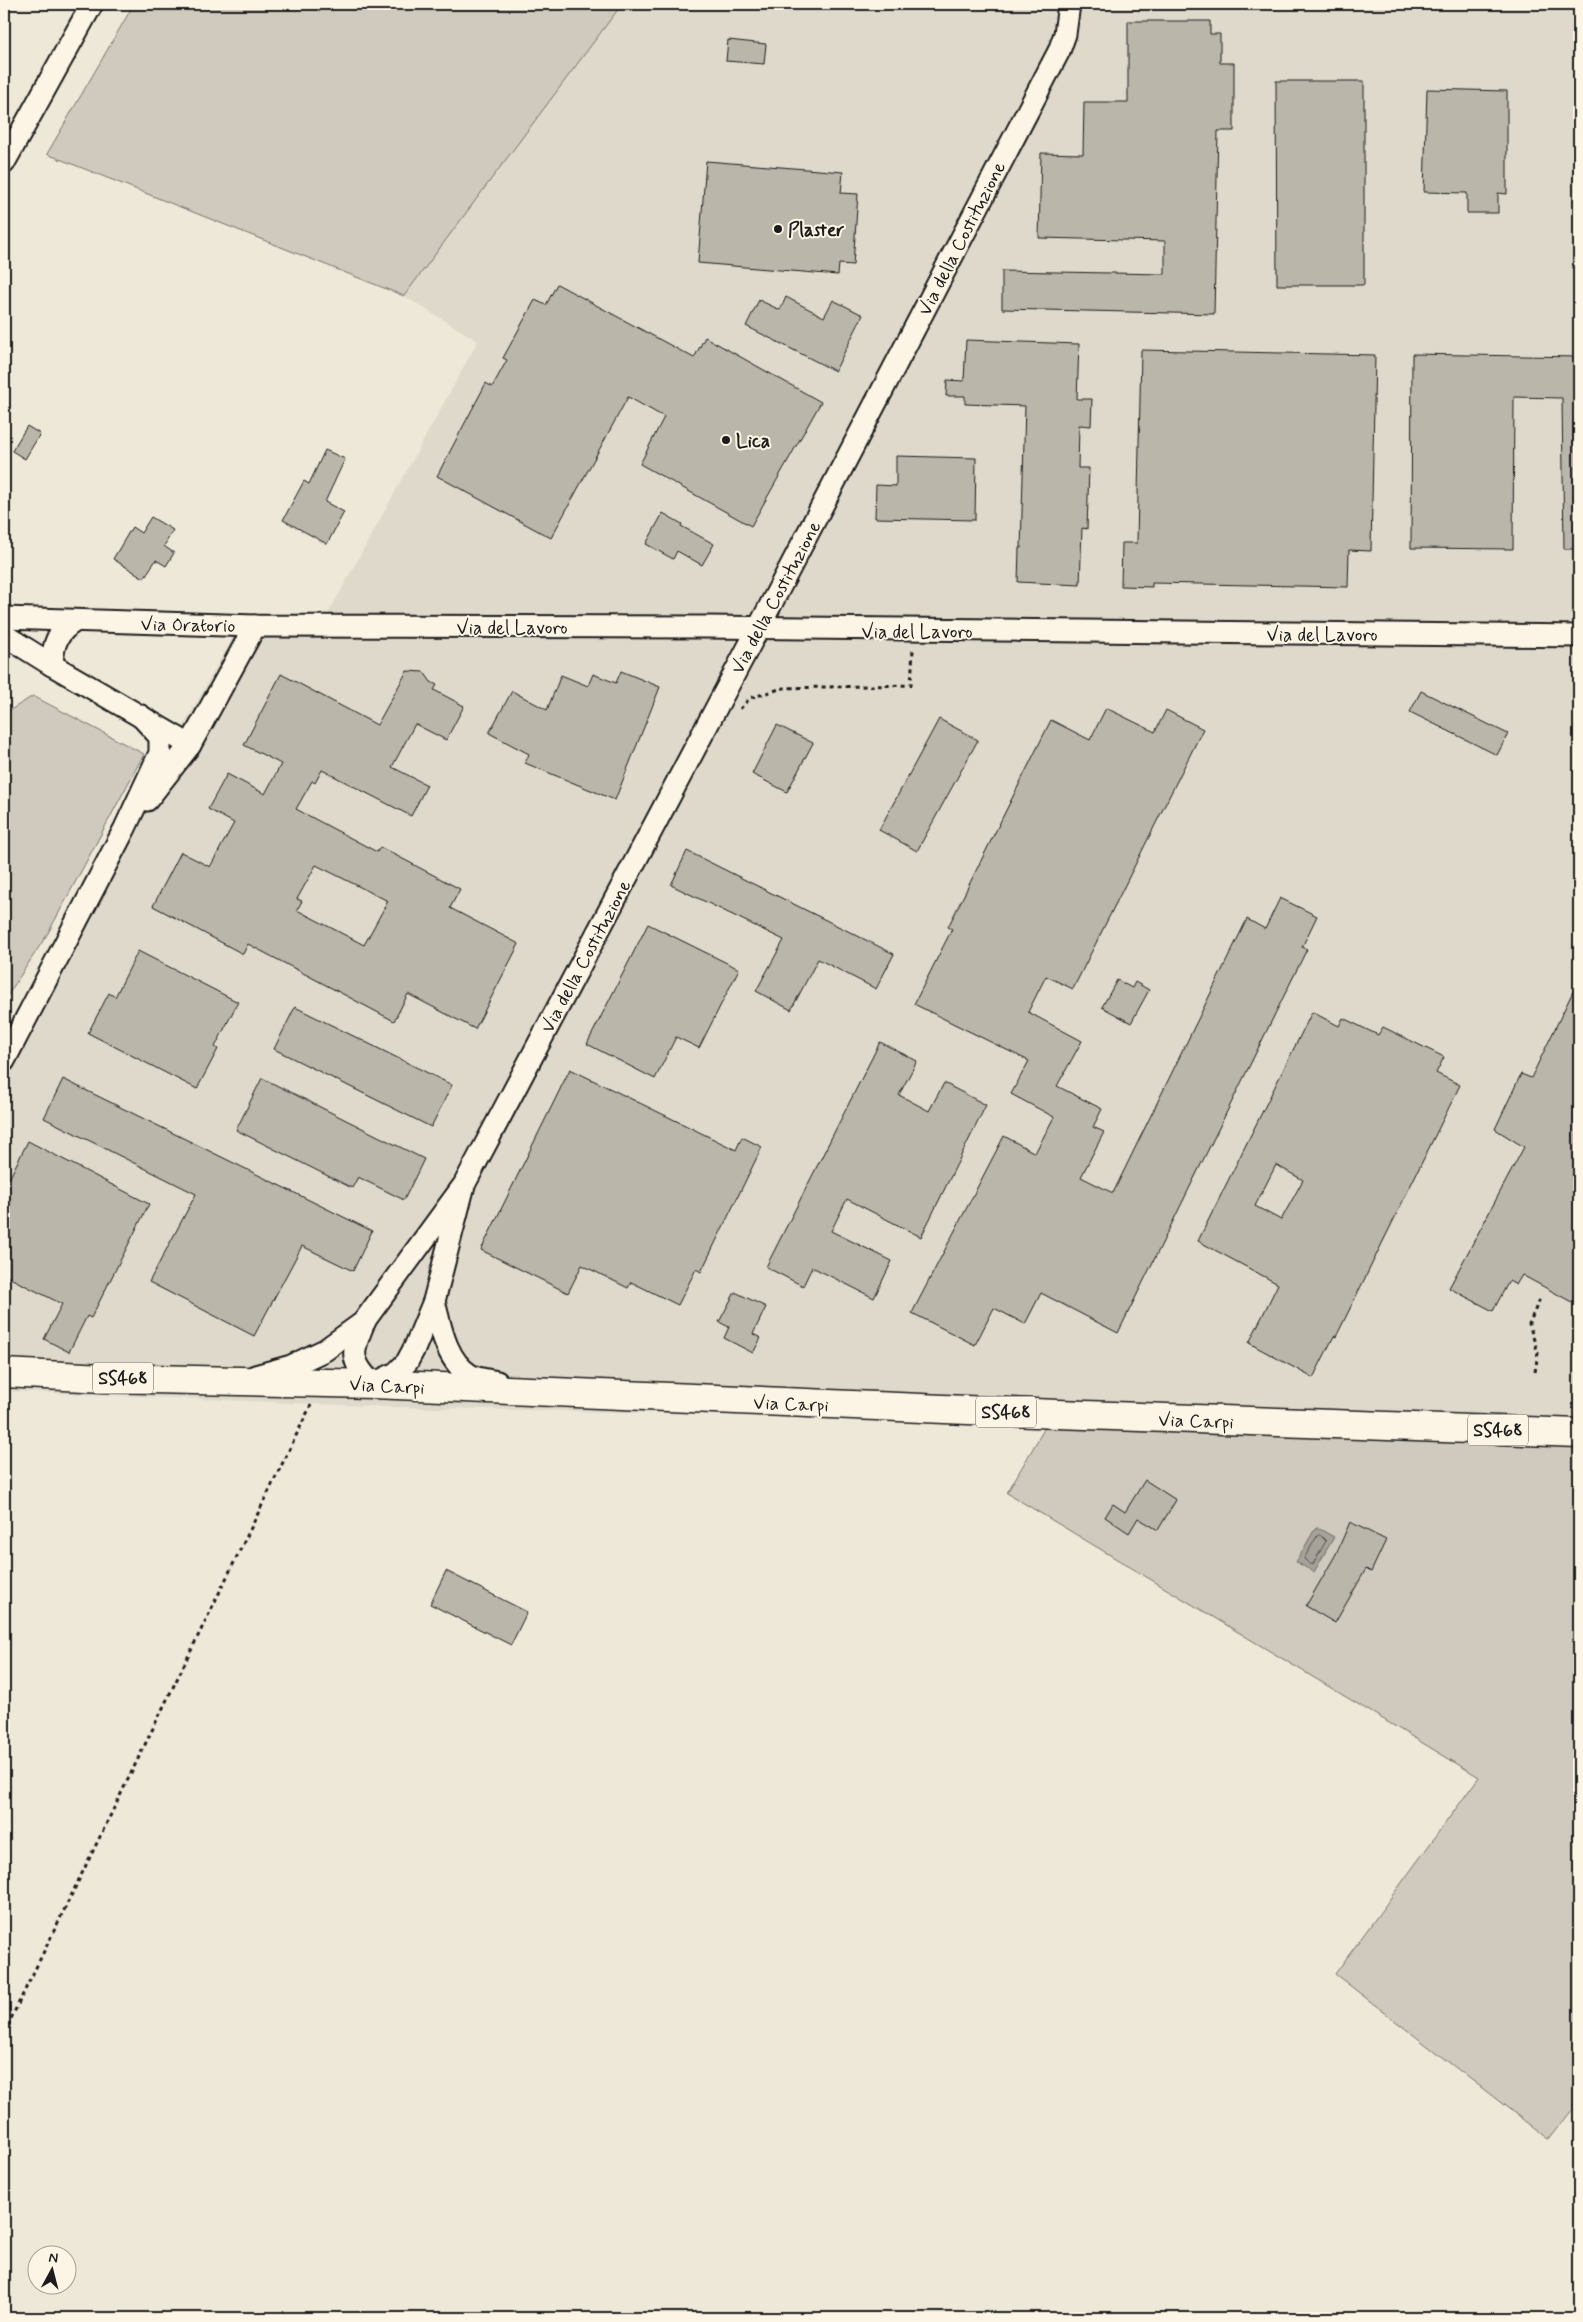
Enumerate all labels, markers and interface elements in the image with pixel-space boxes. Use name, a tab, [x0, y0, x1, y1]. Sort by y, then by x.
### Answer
street label: Via della Costituzione	[913, 157, 1012, 320]
place label: Plaster	[788, 218, 844, 243]
marker: Plaster	[772, 223, 784, 235]
place label: Lica	[736, 429, 770, 454]
marker: Lica	[720, 434, 732, 446]
street label: Via della Costituzione	[725, 517, 827, 679]
street label: Via Oratorio	[140, 612, 236, 639]
street label: Via del Lavoro	[456, 616, 568, 641]
street label: Via del Lavoro	[861, 620, 973, 645]
street label: Via del Lavoro	[1266, 623, 1378, 648]
street label: Via della Costituzione	[535, 876, 637, 1038]
road number: SS468	[93, 1362, 153, 1394]
street label: Via Carpi	[349, 1372, 425, 1401]
street label: Via Carpi	[753, 1391, 829, 1418]
road number: SS468	[976, 1396, 1036, 1428]
street label: Via Carpi	[1158, 1408, 1234, 1435]
road number: SS468	[1468, 1414, 1528, 1446]
north arrow	[28, 2244, 78, 2294]
text: N	[48, 2249, 59, 2268]

